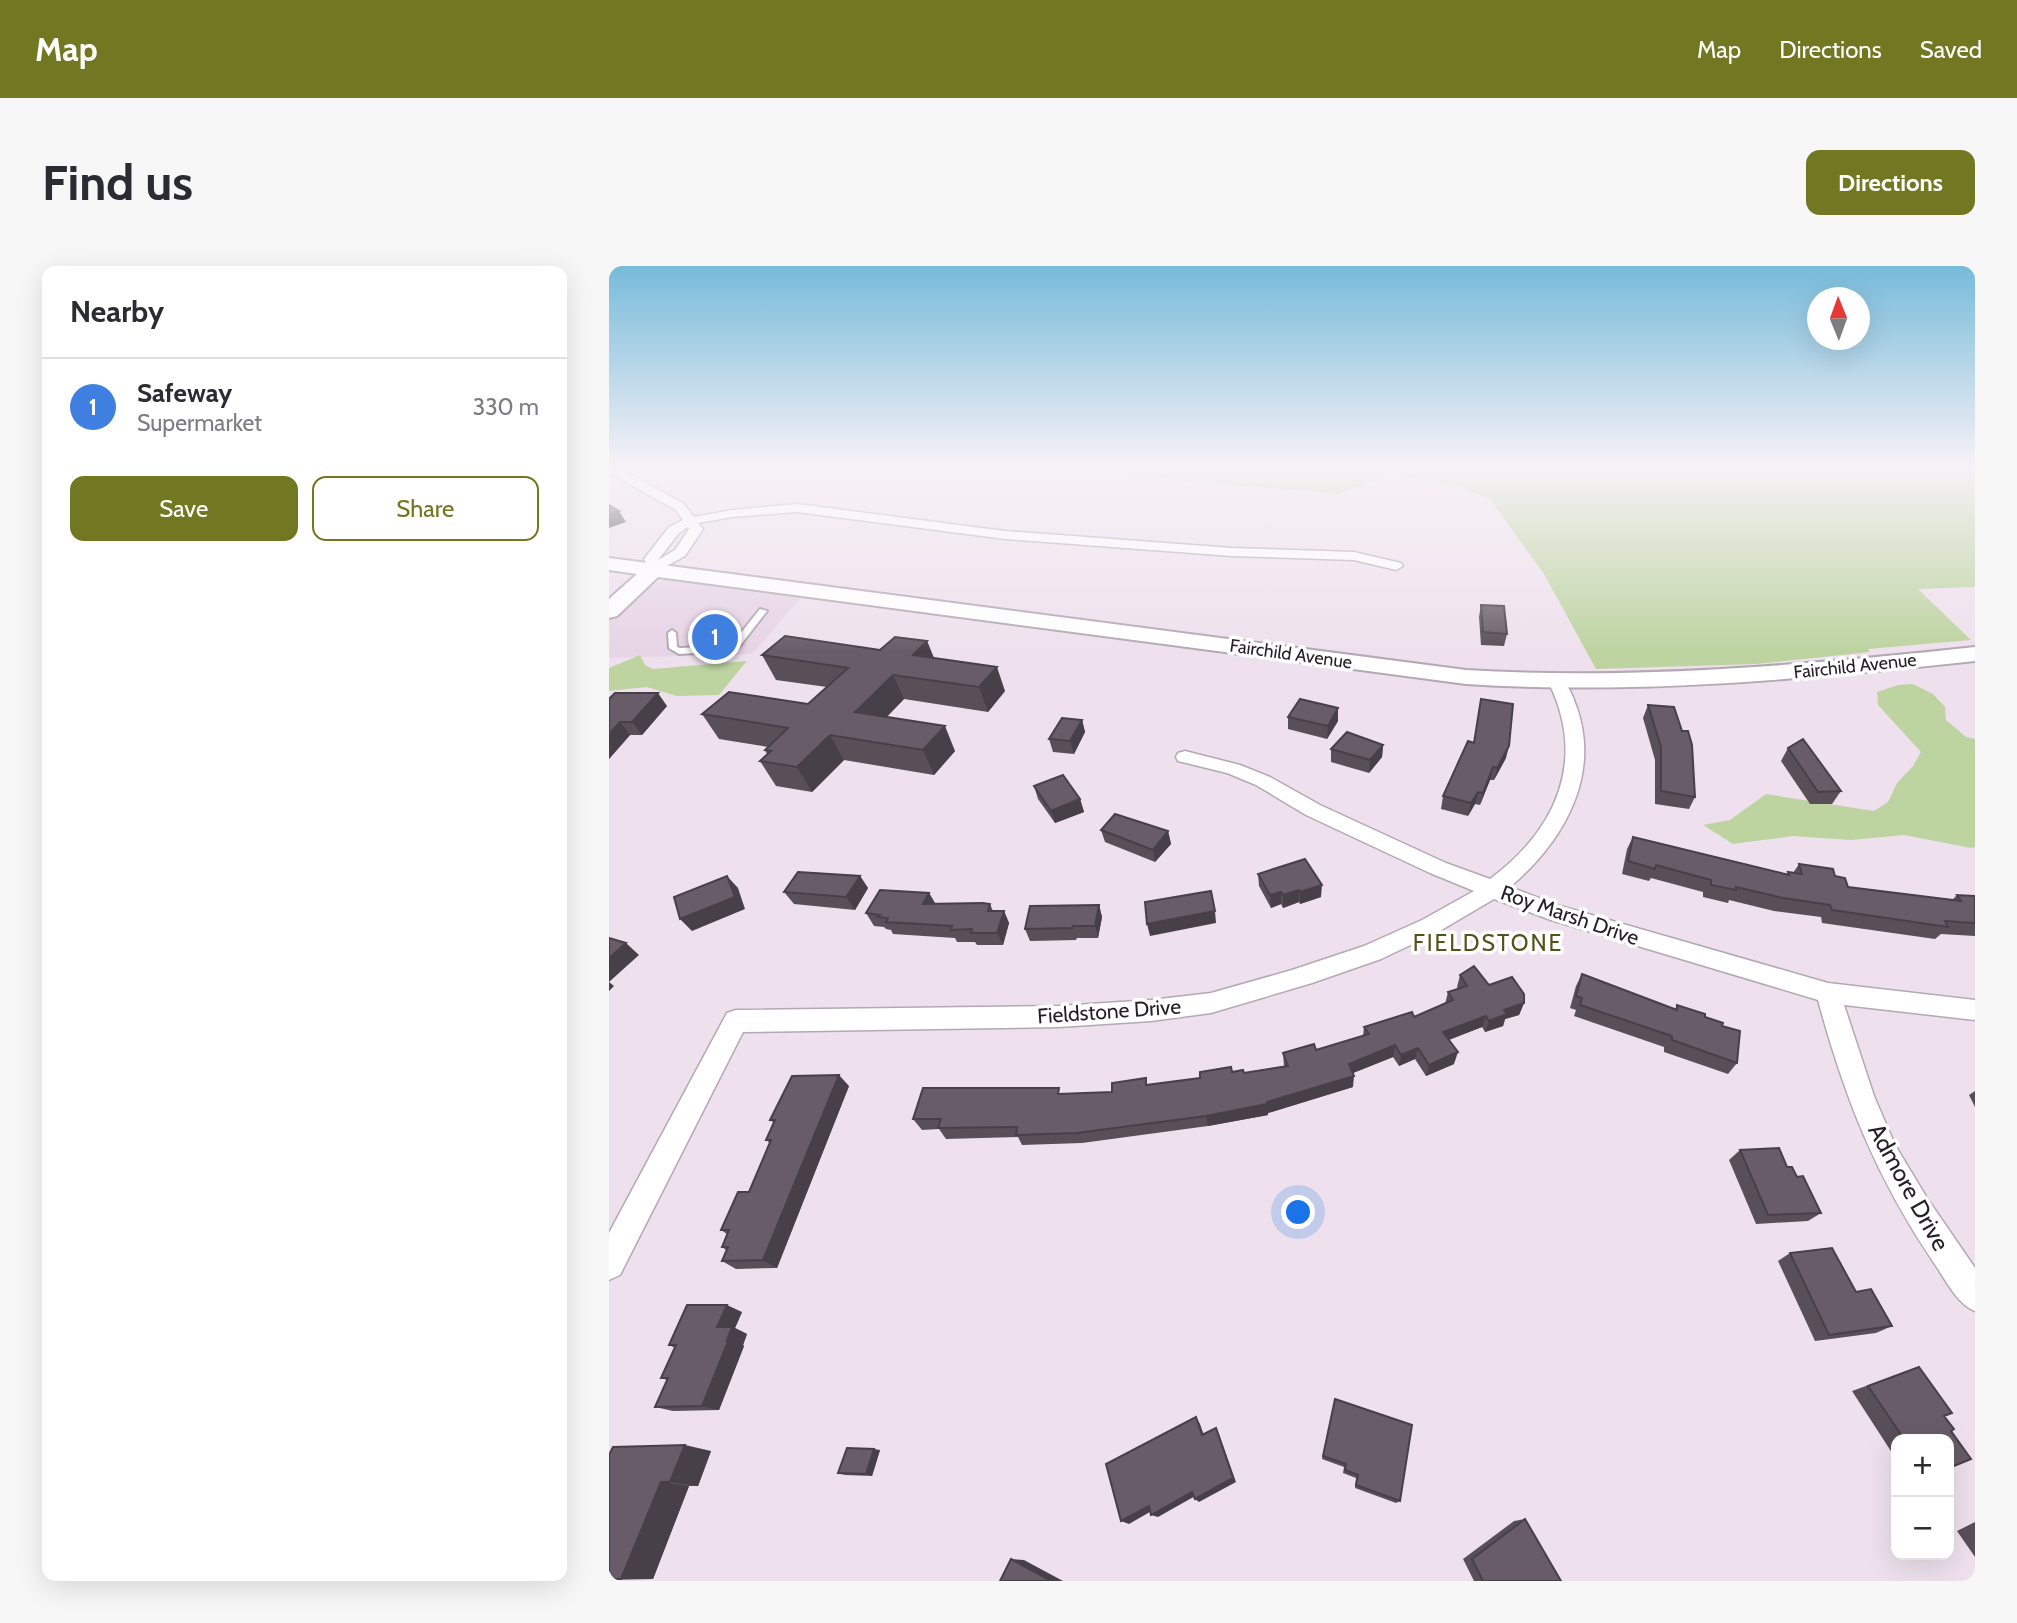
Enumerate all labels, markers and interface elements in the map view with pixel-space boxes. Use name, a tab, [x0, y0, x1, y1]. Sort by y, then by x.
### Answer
text: Map	[35, 29, 98, 69]
text: Map	[1697, 35, 1741, 64]
text: Directions	[1779, 35, 1882, 64]
text: Saved	[1920, 35, 1982, 64]
button: Directions	[1806, 150, 1975, 215]
text: Find us	[42, 153, 193, 212]
north arrow	[1807, 287, 1870, 350]
text: Nearby	[70, 293, 164, 330]
text: Safeway	[137, 377, 232, 409]
text: 1	[89, 393, 97, 421]
text: 330 m	[473, 393, 539, 421]
text: Supermarket	[137, 409, 262, 437]
button: Save	[70, 476, 298, 541]
button: Share	[312, 476, 539, 541]
pin: 1	[692, 611, 738, 663]
street label: Fairchild Avenue	[1228, 635, 1354, 673]
street label: Fairchild Avenue	[1793, 649, 1917, 683]
street label: Roy Marsh Drive	[1498, 880, 1643, 950]
district label: FIELDSTONE	[1413, 929, 1563, 957]
street label: Fieldstone Drive	[1036, 993, 1182, 1028]
street label: Admore Drive	[1862, 1118, 1956, 1256]
your location	[1281, 1195, 1315, 1229]
map controls	[1891, 1434, 1954, 1560]
button: +	[1891, 1434, 1954, 1497]
button: −	[1891, 1497, 1954, 1560]

